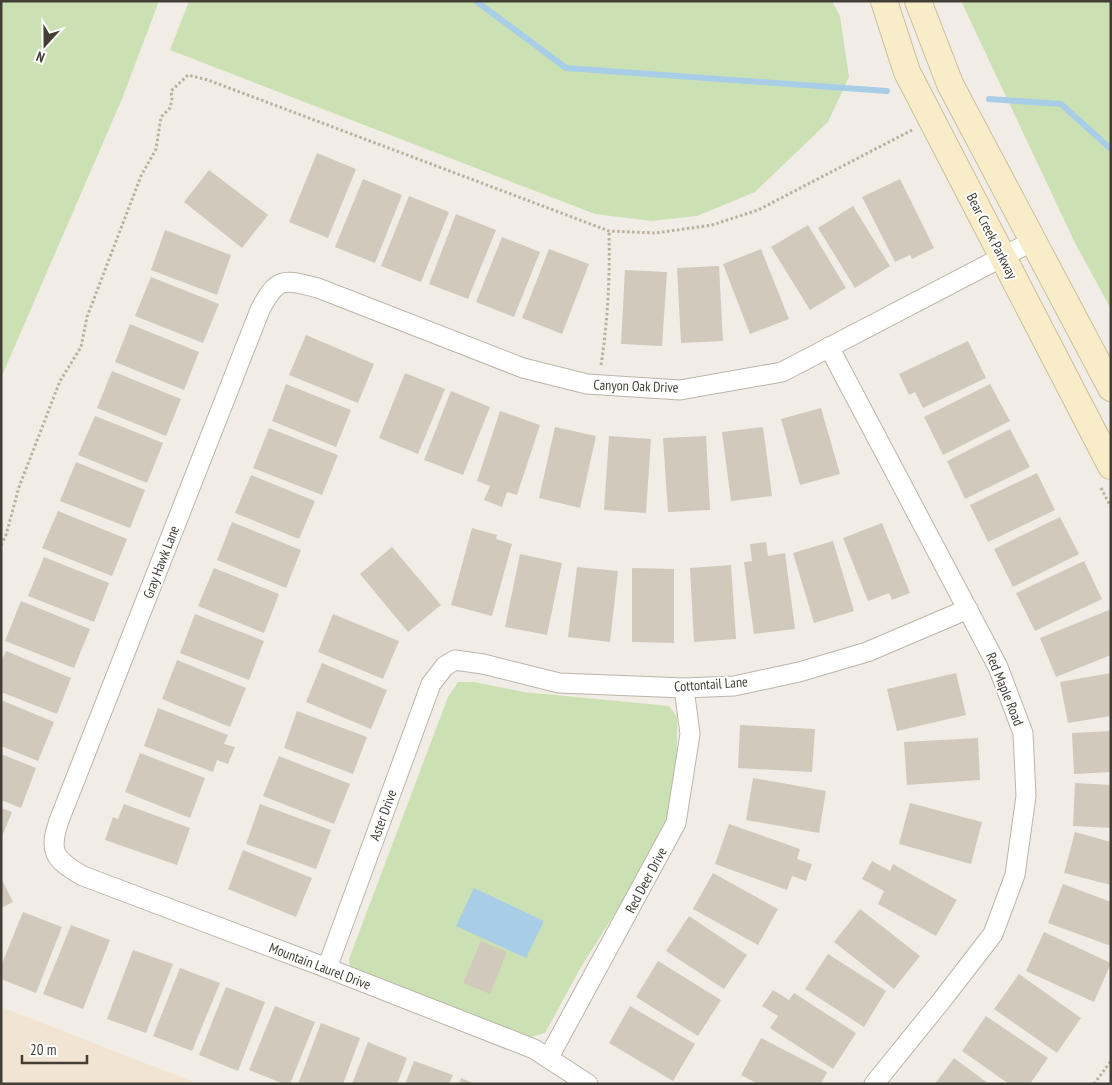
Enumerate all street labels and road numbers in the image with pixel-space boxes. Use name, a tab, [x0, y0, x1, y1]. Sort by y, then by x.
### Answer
street label: Bear Creek Parkway	[963, 190, 1022, 283]
street label: Canyon Oak Drive	[593, 376, 679, 396]
street label: Gray Hawk Lane	[139, 523, 183, 601]
street label: Red Maple Road	[982, 650, 1028, 728]
street label: Cottontail Lane	[674, 672, 749, 696]
street label: Aster Drive	[365, 787, 401, 843]
street label: Red Deer Drive	[621, 844, 671, 916]
street label: Mountain Laurel Drive	[267, 938, 374, 994]

